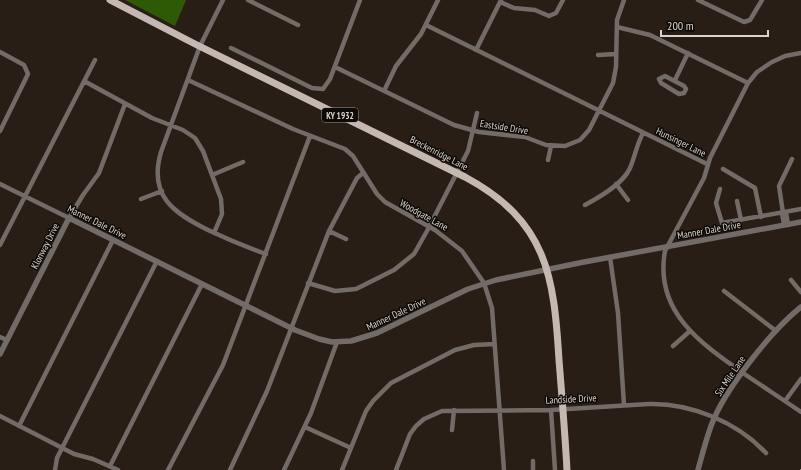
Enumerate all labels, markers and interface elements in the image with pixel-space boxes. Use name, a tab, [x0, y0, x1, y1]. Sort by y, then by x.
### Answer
scale bar	[661, 12, 768, 38]
text: 200 m	[667, 18, 694, 33]
road number: KY 1932	[322, 108, 358, 122]
street label: Eastside Drive	[479, 117, 529, 137]
street label: Hunsinger Lane	[654, 124, 708, 160]
street label: Breckenridge Lane	[408, 133, 470, 173]
street label: Woodgate Lane	[398, 196, 450, 234]
street label: Manner Dale Drive	[65, 202, 129, 242]
street label: Manner Dale Drive	[676, 218, 742, 242]
street label: Klonway Drive	[28, 221, 62, 271]
street label: Manner Dale Drive	[364, 295, 428, 333]
street label: Six Mile Lane	[712, 353, 748, 399]
street label: Landside Drive	[545, 391, 597, 407]

